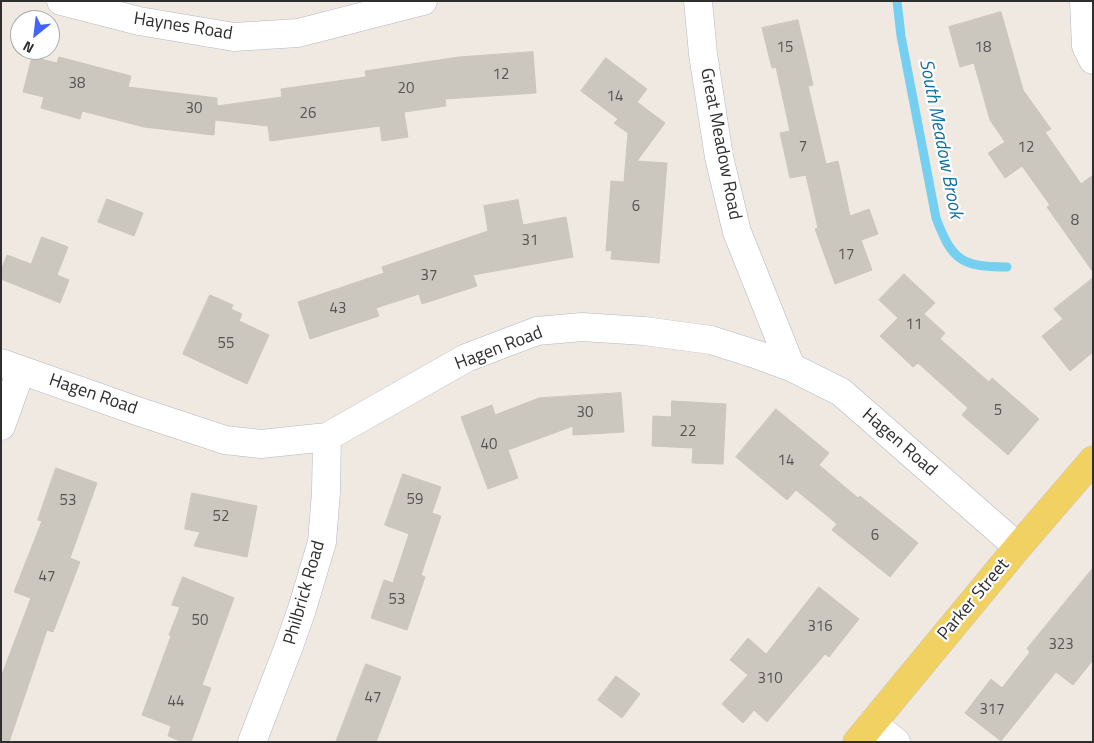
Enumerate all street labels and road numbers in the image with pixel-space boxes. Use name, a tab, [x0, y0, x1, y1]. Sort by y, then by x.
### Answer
street label: Haynes Road	[132, 9, 234, 45]
street label: Great Meadow Road	[695, 66, 745, 222]
street label: Hagen Road	[452, 322, 546, 376]
street label: Hagen Road	[46, 370, 140, 420]
street label: Hagen Road	[857, 405, 941, 481]
street label: Philbrick Road	[280, 538, 330, 648]
street label: Parker Street	[934, 555, 1014, 645]

